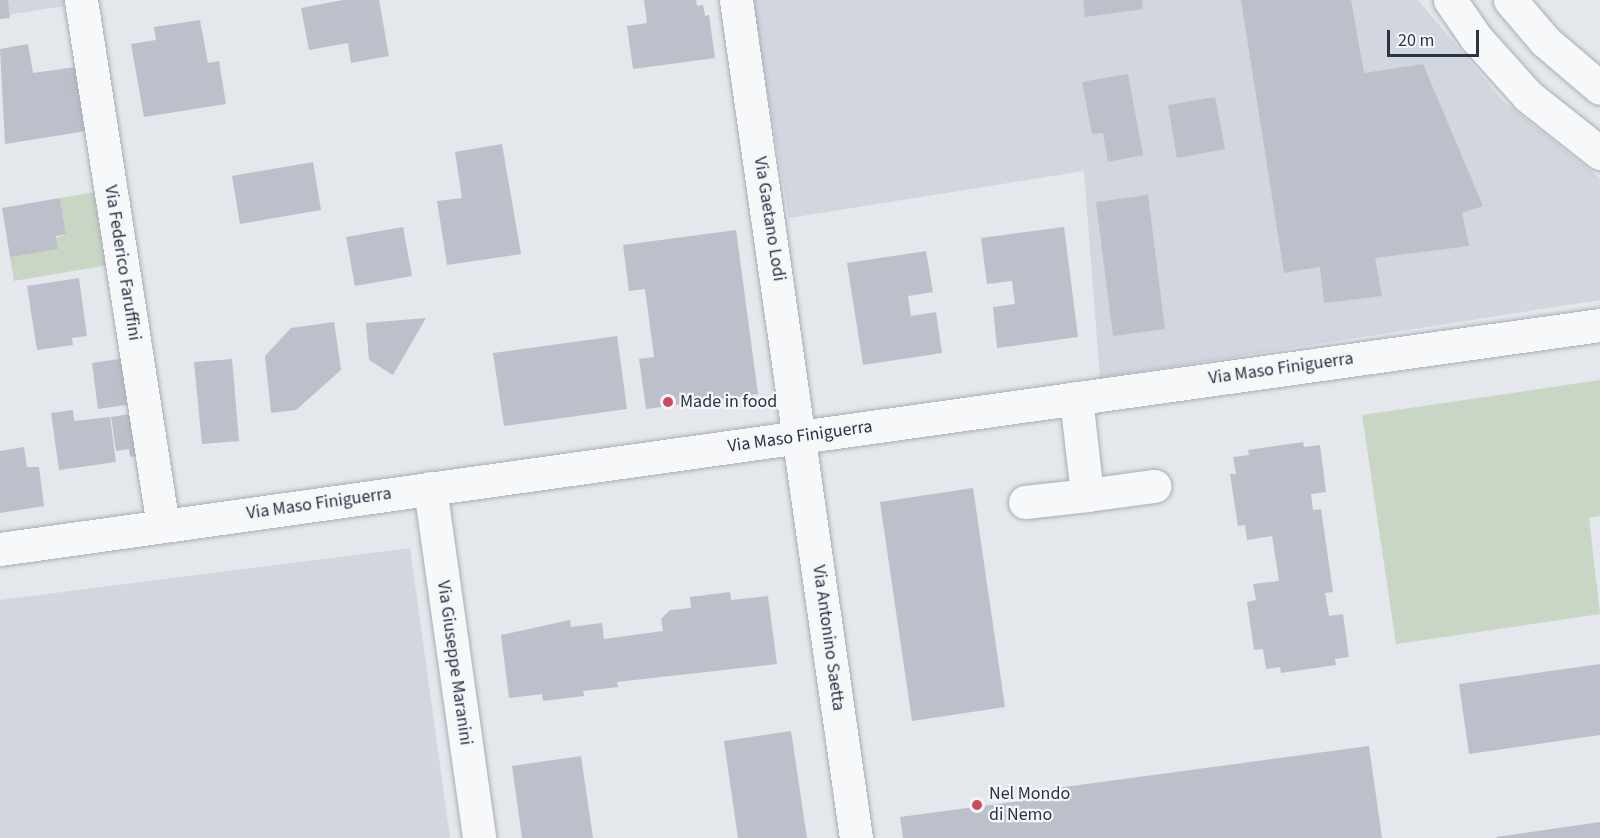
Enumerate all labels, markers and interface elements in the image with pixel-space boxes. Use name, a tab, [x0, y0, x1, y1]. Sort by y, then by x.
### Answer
scale bar	[1390, 18, 1482, 56]
text: 20 m	[1398, 28, 1434, 53]
street label: Via Gaetano Lodi	[748, 155, 790, 283]
street label: Via Federico Faruffini	[99, 184, 145, 342]
street label: Via Maso Finiguerra	[1207, 348, 1355, 390]
place label: Made in food	[680, 391, 777, 413]
marker: Made in food	[661, 395, 675, 409]
street label: Via Maso Finiguerra	[726, 416, 874, 458]
street label: Via Maso Finiguerra	[245, 483, 393, 525]
street label: Via Antonino Saetta	[807, 564, 849, 712]
street label: Via Giuseppe Maranini	[432, 579, 476, 747]
place label: Nel Mondo di Nemo	[989, 784, 1070, 826]
marker: Nel Mondo di Nemo	[970, 798, 984, 812]

